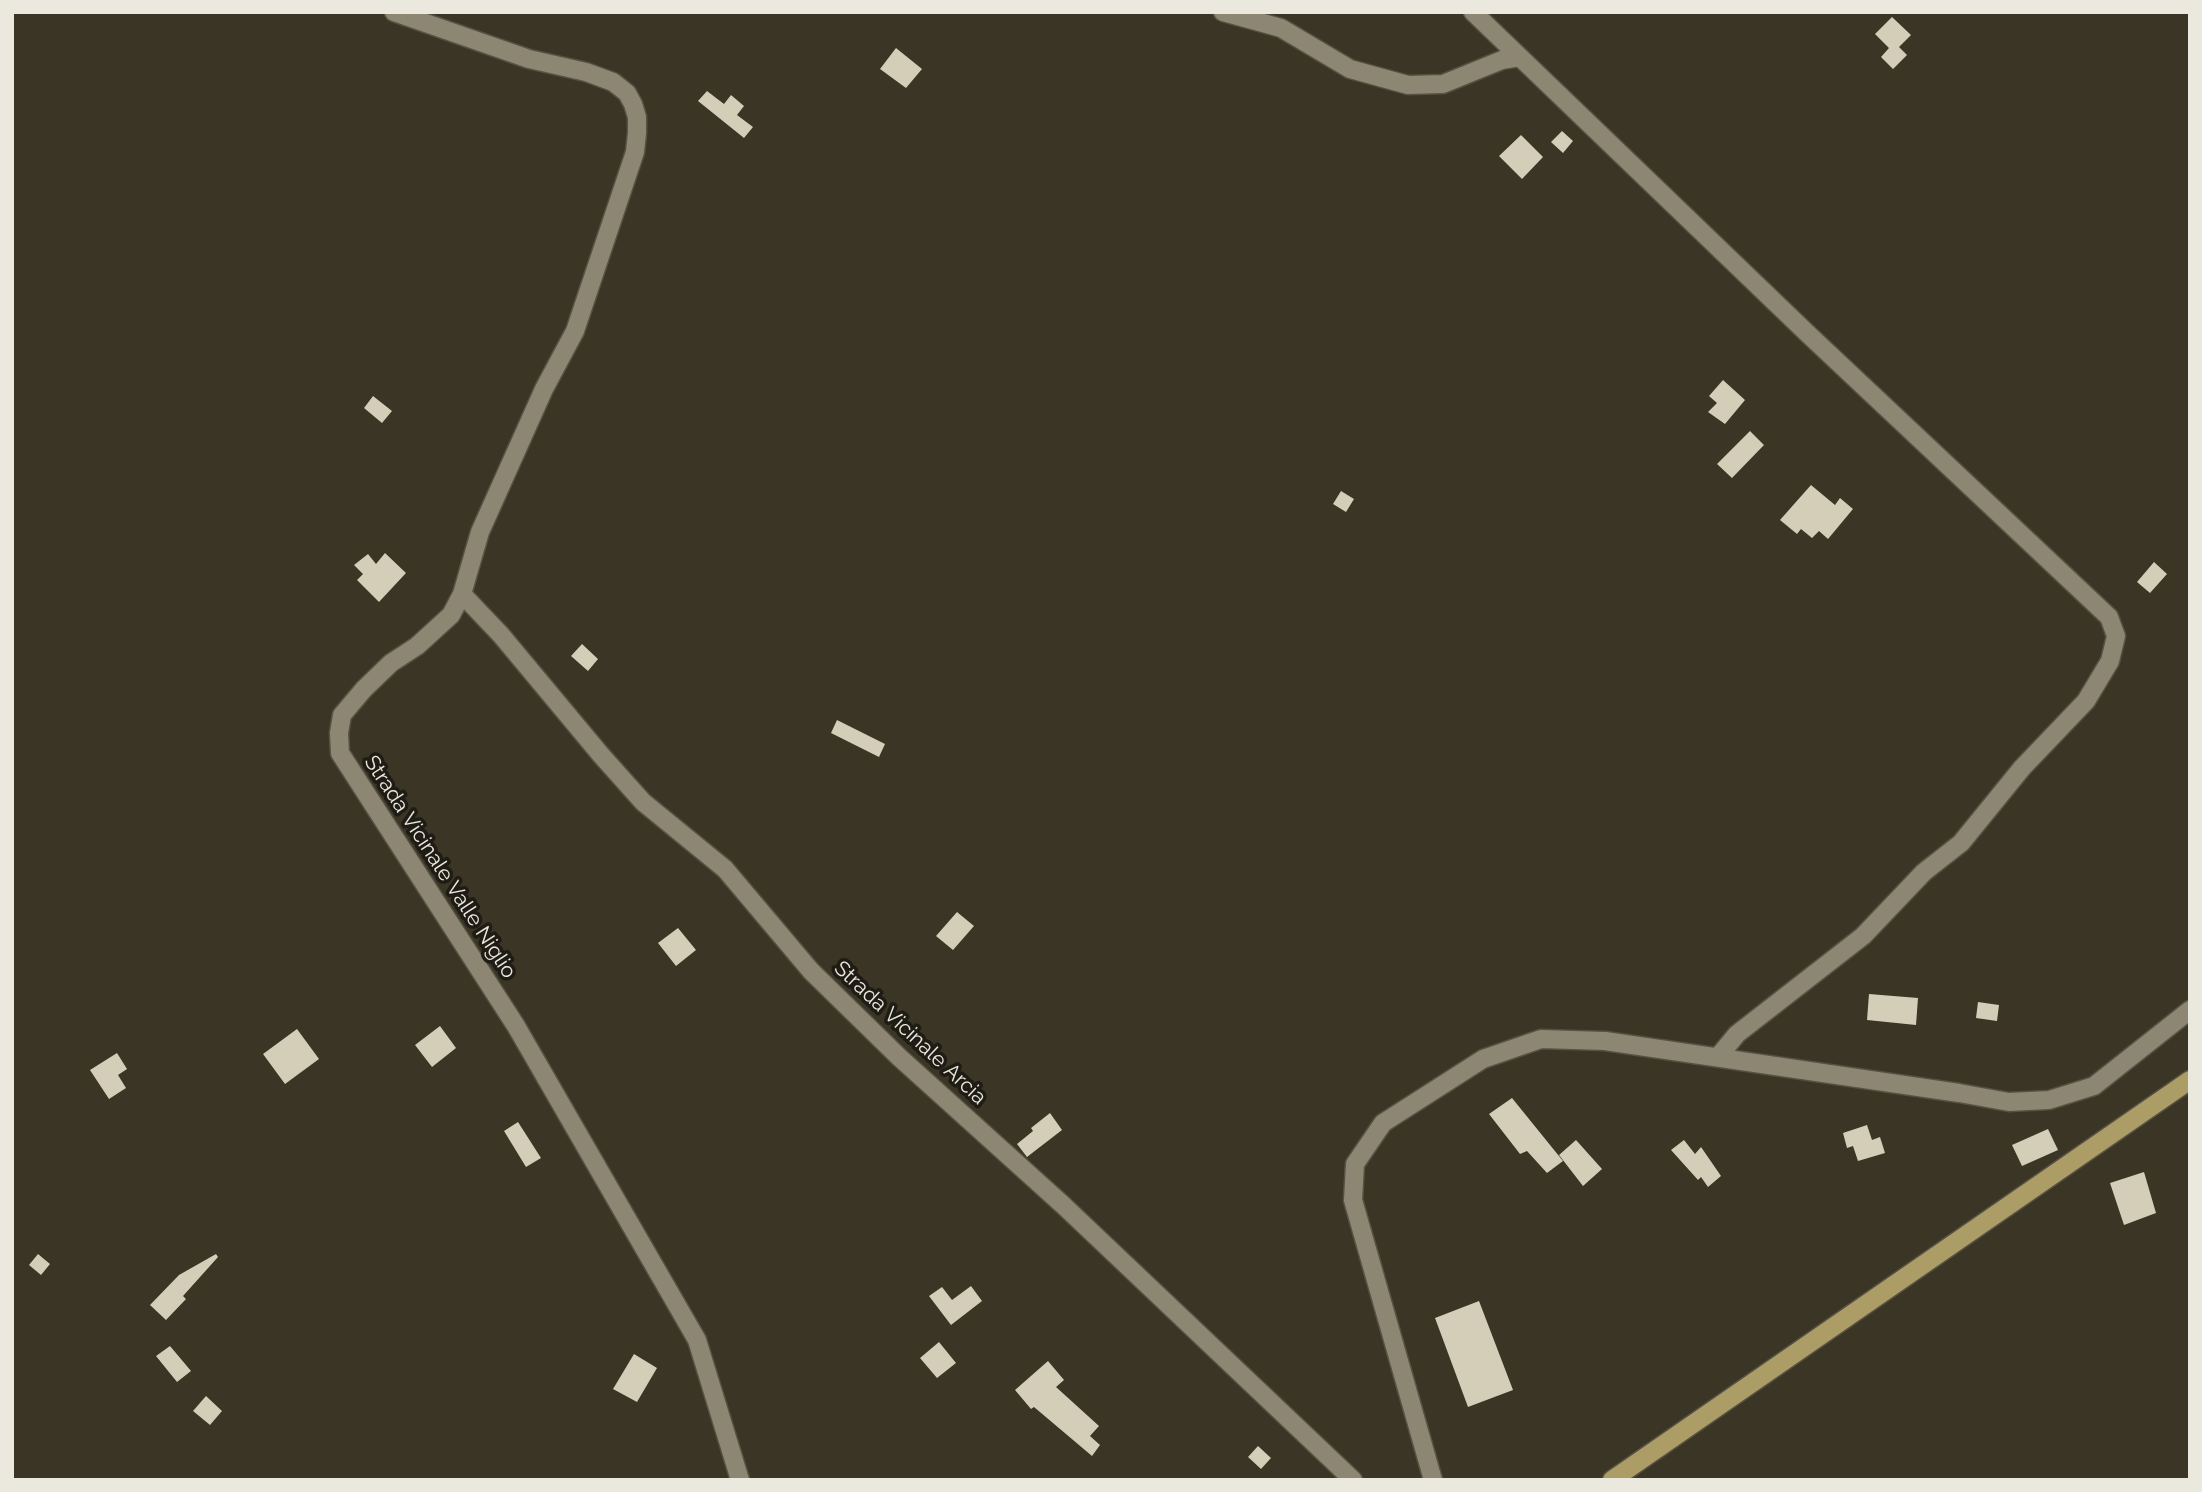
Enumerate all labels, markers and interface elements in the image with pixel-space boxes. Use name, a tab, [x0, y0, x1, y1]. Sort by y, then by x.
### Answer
street label: Strada Vicinale Valle Niglio	[358, 751, 522, 983]
street label: Strada Vicinale Arcia	[829, 956, 991, 1110]

